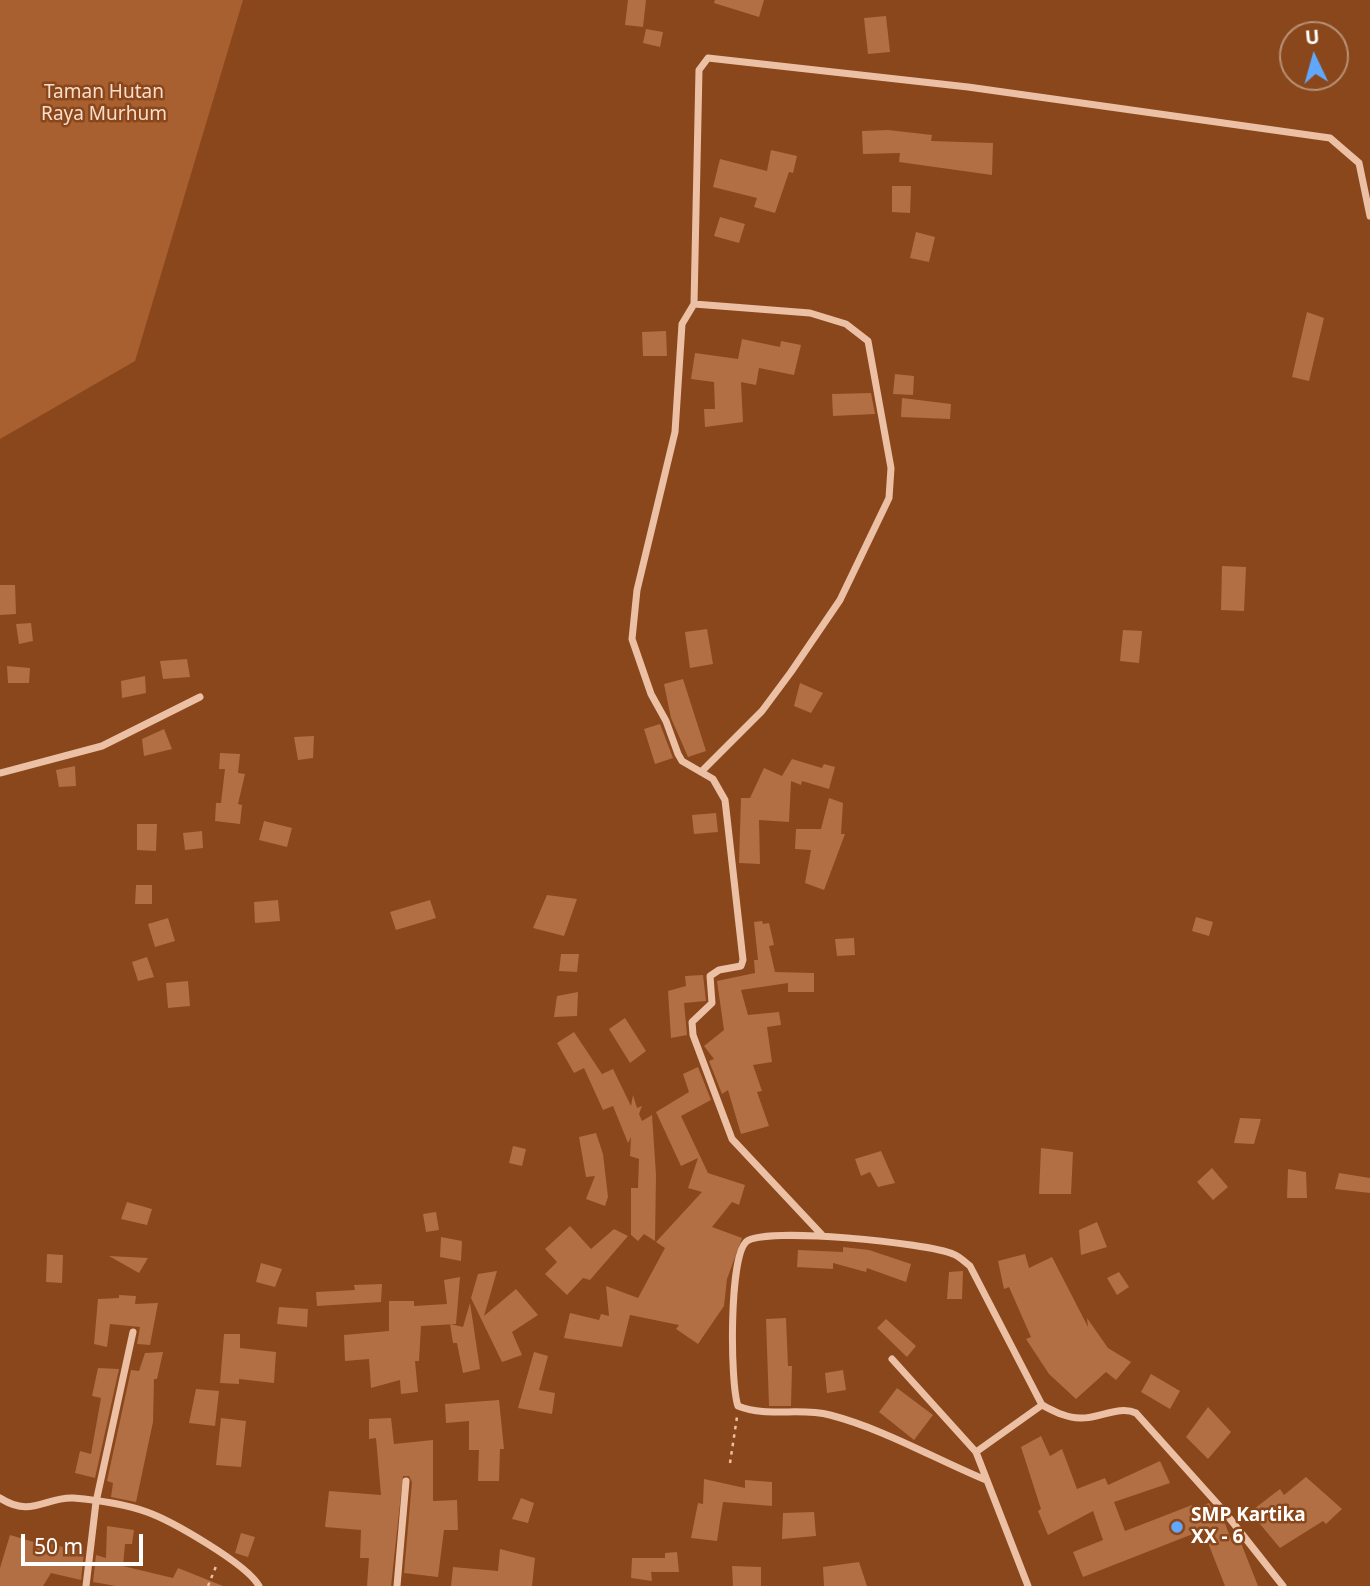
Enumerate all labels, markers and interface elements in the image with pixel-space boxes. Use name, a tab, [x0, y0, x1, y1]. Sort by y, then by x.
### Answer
north arrow	[1279, 21, 1349, 91]
text: U	[1304, 23, 1321, 51]
park label: Taman Hutan Raya Murhum	[41, 82, 167, 126]
place label: SMP Kartika XX - 6	[1191, 1505, 1306, 1549]
marker: SMP Kartika XX - 6	[1169, 1519, 1185, 1535]
scale bar	[24, 1520, 147, 1564]
text: 50 m	[34, 1532, 83, 1560]

